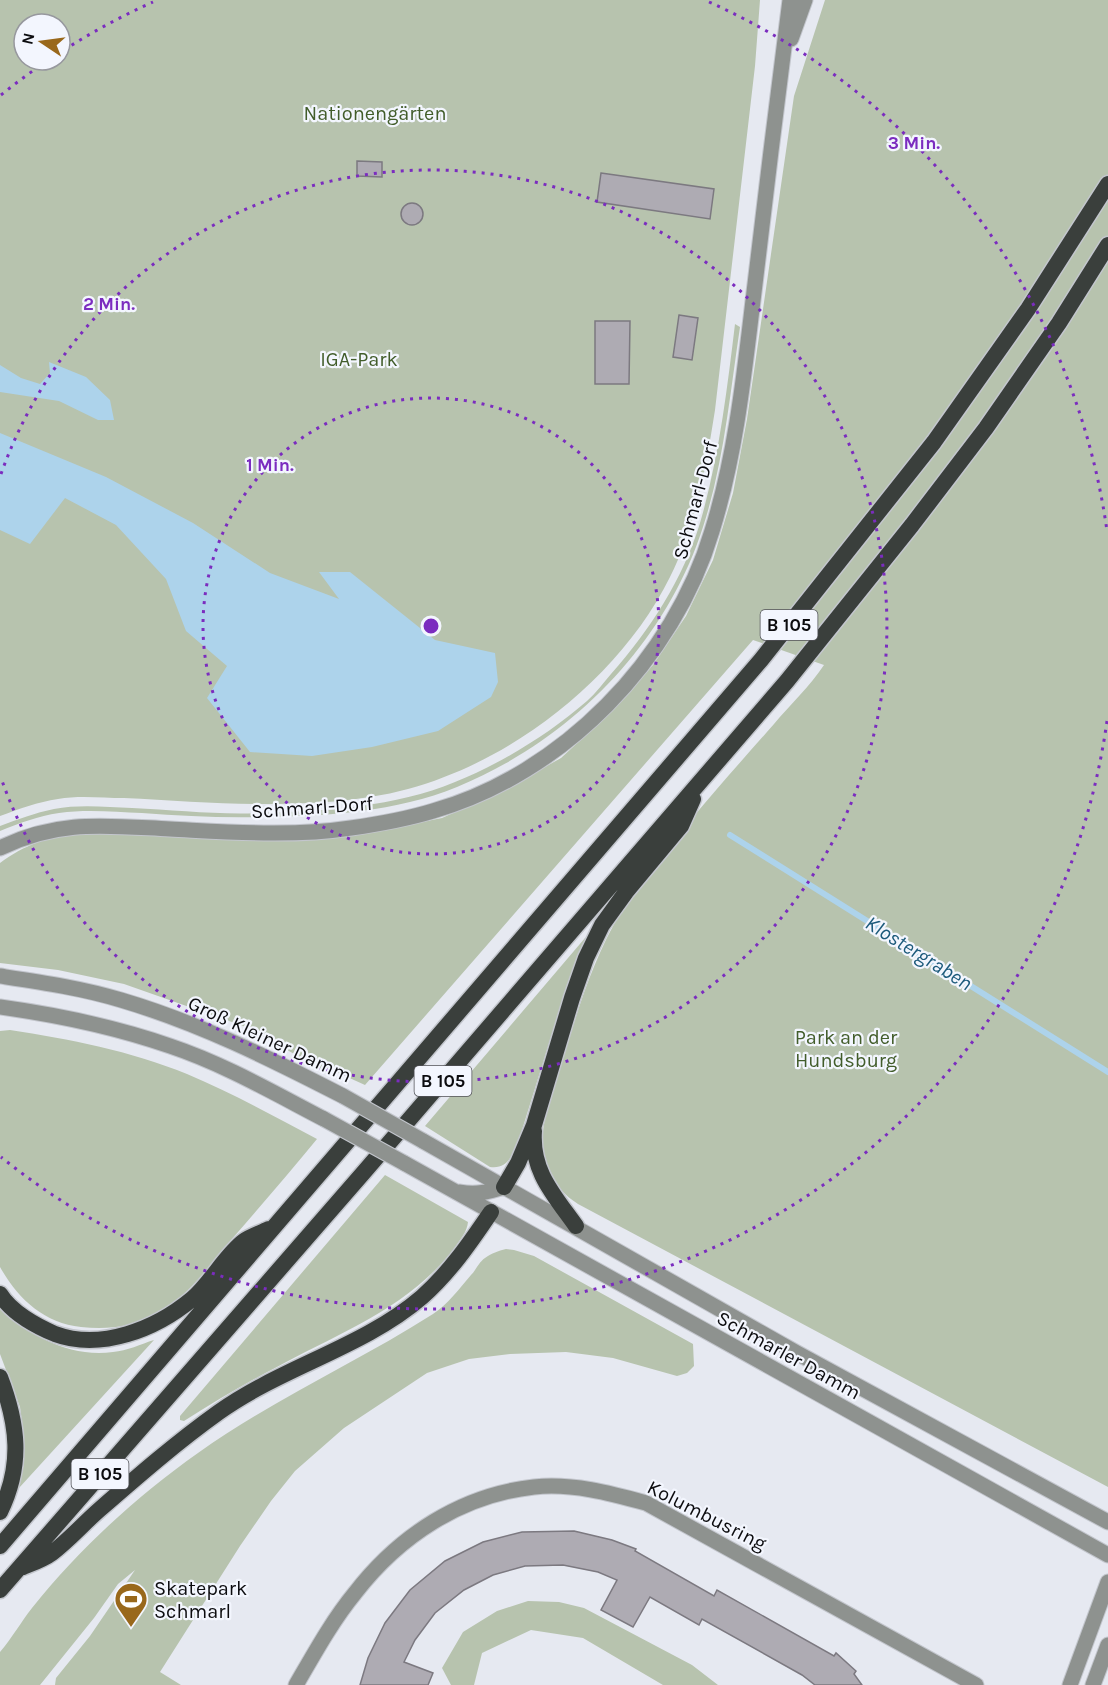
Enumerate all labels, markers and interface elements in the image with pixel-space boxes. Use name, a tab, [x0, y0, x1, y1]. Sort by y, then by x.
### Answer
north arrow	[12, 12, 72, 72]
text: N	[17, 31, 38, 46]
park label: Nationengärten	[304, 102, 446, 125]
text: 3 Min.	[888, 132, 940, 154]
text: 2 Min.	[83, 293, 135, 315]
park label: IGA-Park	[320, 348, 398, 371]
street label: Schmarl-Dorf	[669, 438, 722, 562]
text: 1 Min.	[246, 454, 294, 476]
road number: B 105	[760, 610, 818, 640]
centre of rings	[421, 616, 441, 636]
street label: Schmarl-Dorf	[250, 792, 374, 823]
water label: Klostergraben	[861, 911, 977, 995]
street label: Groß Kleiner Damm	[184, 991, 355, 1087]
park label: Park an der Hundsburg	[795, 1026, 898, 1072]
road number: B 105	[414, 1066, 472, 1096]
street label: Schmarler Damm	[713, 1306, 865, 1405]
road number: B 105	[72, 1459, 128, 1489]
street label: Kolumbusring	[643, 1476, 770, 1555]
place label: Skatepark Schmarl	[154, 1577, 247, 1623]
sports icon: Skatepark Schmarl	[113, 1581, 149, 1628]

